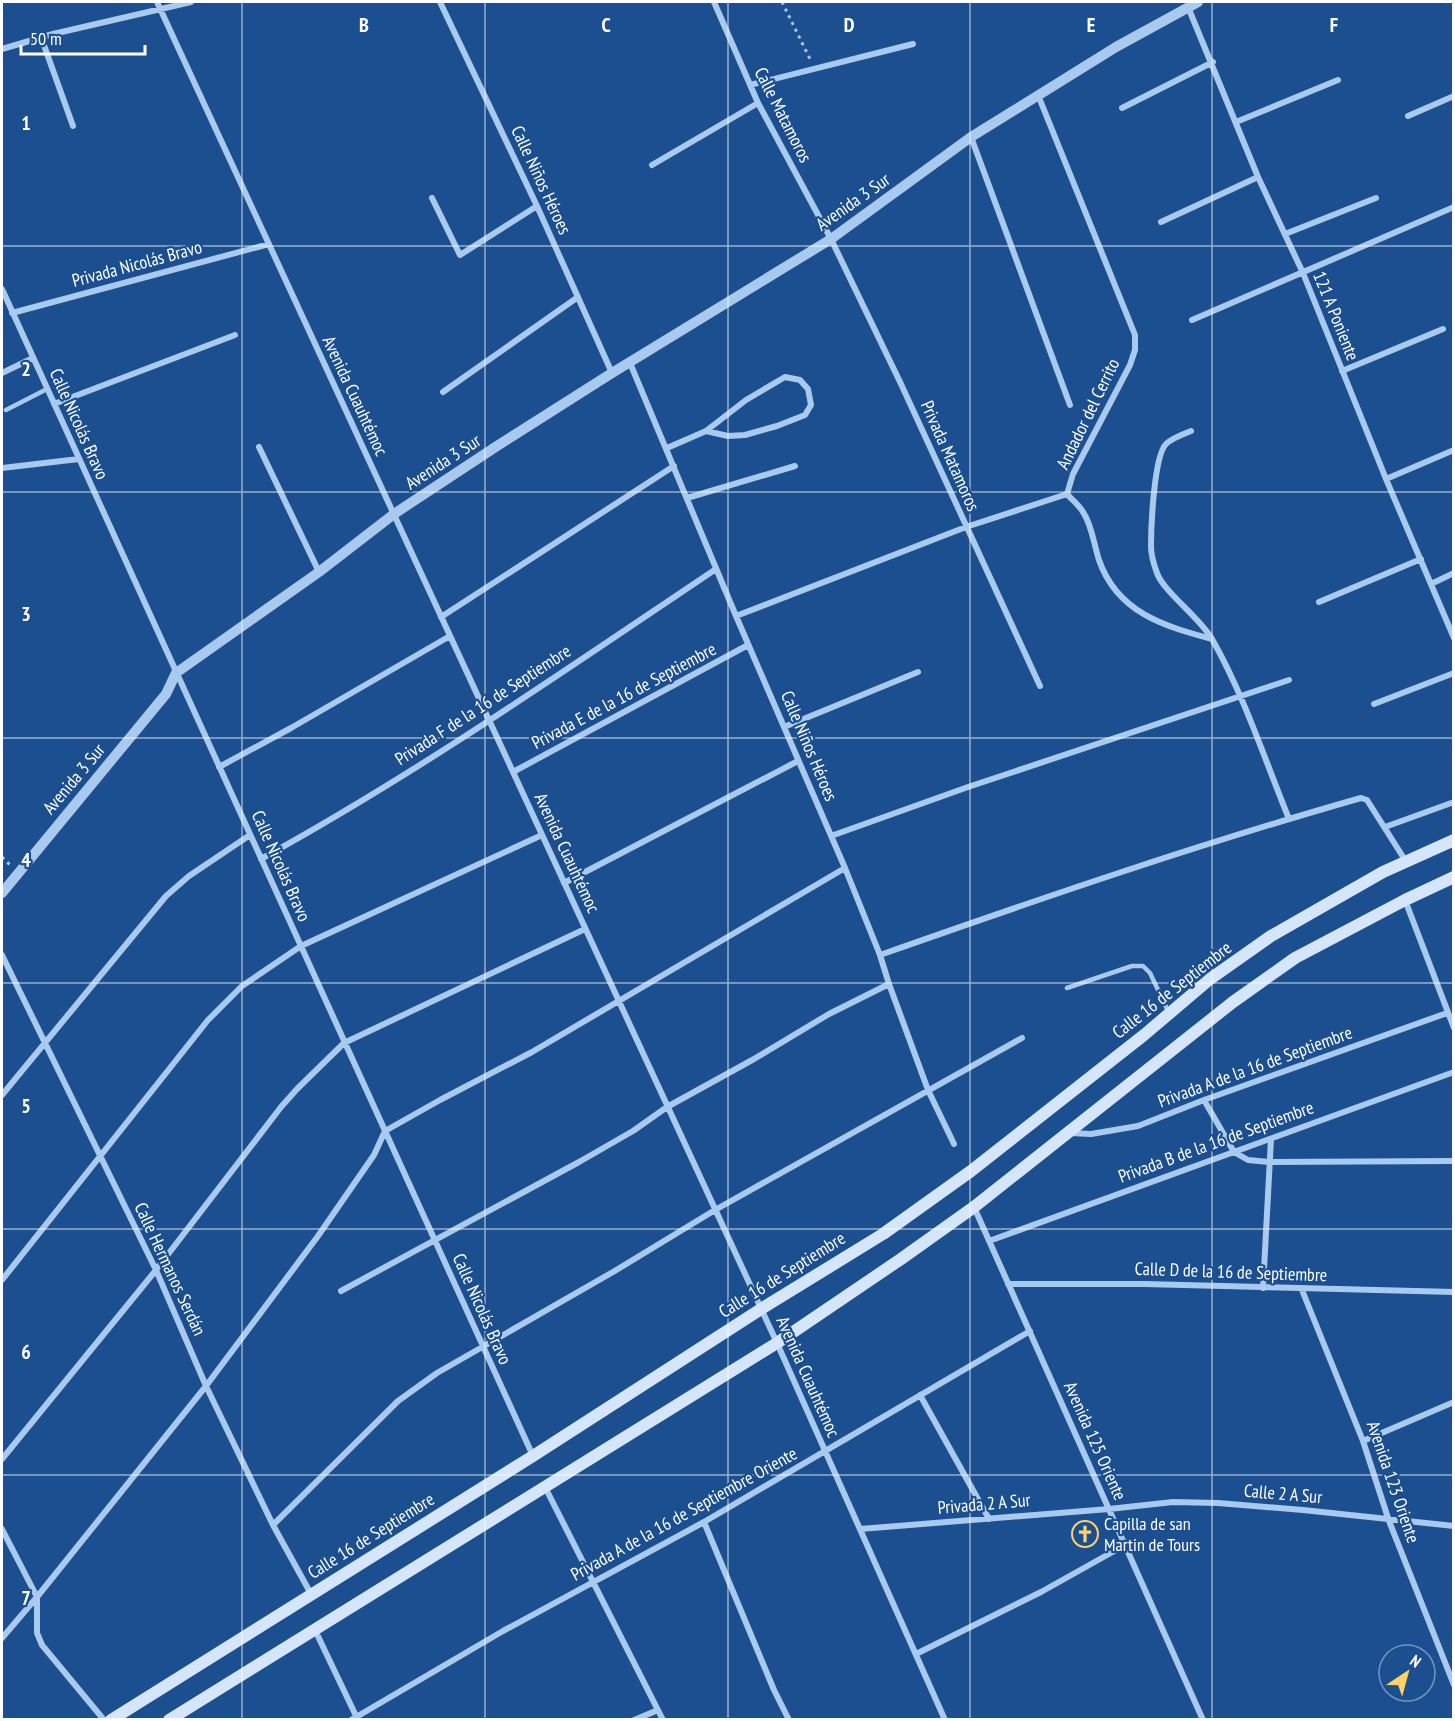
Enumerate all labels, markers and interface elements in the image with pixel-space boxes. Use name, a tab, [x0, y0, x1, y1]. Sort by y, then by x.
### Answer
text: B	[359, 12, 369, 38]
text: C	[601, 12, 611, 38]
text: D	[844, 12, 855, 38]
text: E	[1087, 12, 1095, 38]
text: F	[1330, 12, 1338, 38]
scale bar	[21, 18, 146, 56]
text: 50 m	[30, 27, 62, 50]
street label: Calle Matamoros	[750, 63, 817, 166]
text: 1	[21, 110, 31, 136]
street label: Calle Niños Héroes	[506, 122, 577, 238]
street label: Avenida 3 Sur	[811, 168, 894, 235]
street label: Privada Nicolás Bravo	[69, 235, 205, 292]
street label: 121 A Poniente	[1308, 268, 1365, 364]
street label: Avenida Cuauhtémoc	[318, 332, 394, 460]
street label: Andador del Cerrito	[1051, 354, 1124, 473]
text: 2	[21, 356, 31, 382]
street label: Calle Nicolás Bravo	[45, 365, 114, 483]
street label: Privada Matamoros	[916, 397, 985, 515]
street label: Avenida 3 Sur	[401, 429, 485, 494]
text: 3	[21, 601, 31, 627]
street label: Privada E de la 16 de Septiembre	[528, 637, 720, 754]
street label: Privada F de la 16 de Septiembre	[390, 639, 575, 770]
street label: Calle Niños Héroes	[776, 687, 843, 804]
street label: Avenida 3 Sur	[37, 739, 110, 819]
street label: Avenida Cuauhtémoc	[530, 789, 606, 917]
street label: Calle Nicolás Bravo	[247, 807, 316, 925]
text: 4	[21, 847, 31, 873]
street label: Calle 16 de Septiembre	[1107, 936, 1236, 1043]
street label: Privada A de la 16 de Septiembre	[1154, 1021, 1355, 1112]
text: 5	[21, 1093, 31, 1119]
street label: Privada B de la 16 de Septiembre	[1115, 1095, 1317, 1188]
street label: Calle Hermanos Serdán	[130, 1199, 211, 1339]
street label: Calle 16 de Septiembre	[714, 1226, 849, 1323]
street label: Calle Nicolás Bravo	[448, 1250, 517, 1368]
street label: Calle D de la 16 de Septiembre	[1134, 1257, 1328, 1286]
street label: Avenida Cuauhtémoc	[772, 1313, 846, 1441]
text: 6	[21, 1339, 31, 1365]
street label: Avenida 125 Oriente	[1059, 1378, 1132, 1504]
street label: Avenida 123 Oriente	[1362, 1418, 1425, 1546]
street label: Privada A de la 16 de Septiembre Oriente	[567, 1442, 801, 1586]
street label: Calle 2 A Sur	[1243, 1479, 1323, 1508]
street label: Calle 16 de Septiembre	[303, 1487, 438, 1584]
street label: Privada 2 A Sur	[937, 1488, 1031, 1519]
place label: Capilla de san Martin de Tours	[1104, 1512, 1200, 1556]
church icon: Capilla de san Martin de Tours	[1070, 1519, 1100, 1549]
text: 7	[21, 1585, 31, 1611]
north arrow	[1377, 1643, 1437, 1703]
text: N	[1406, 1650, 1425, 1671]

